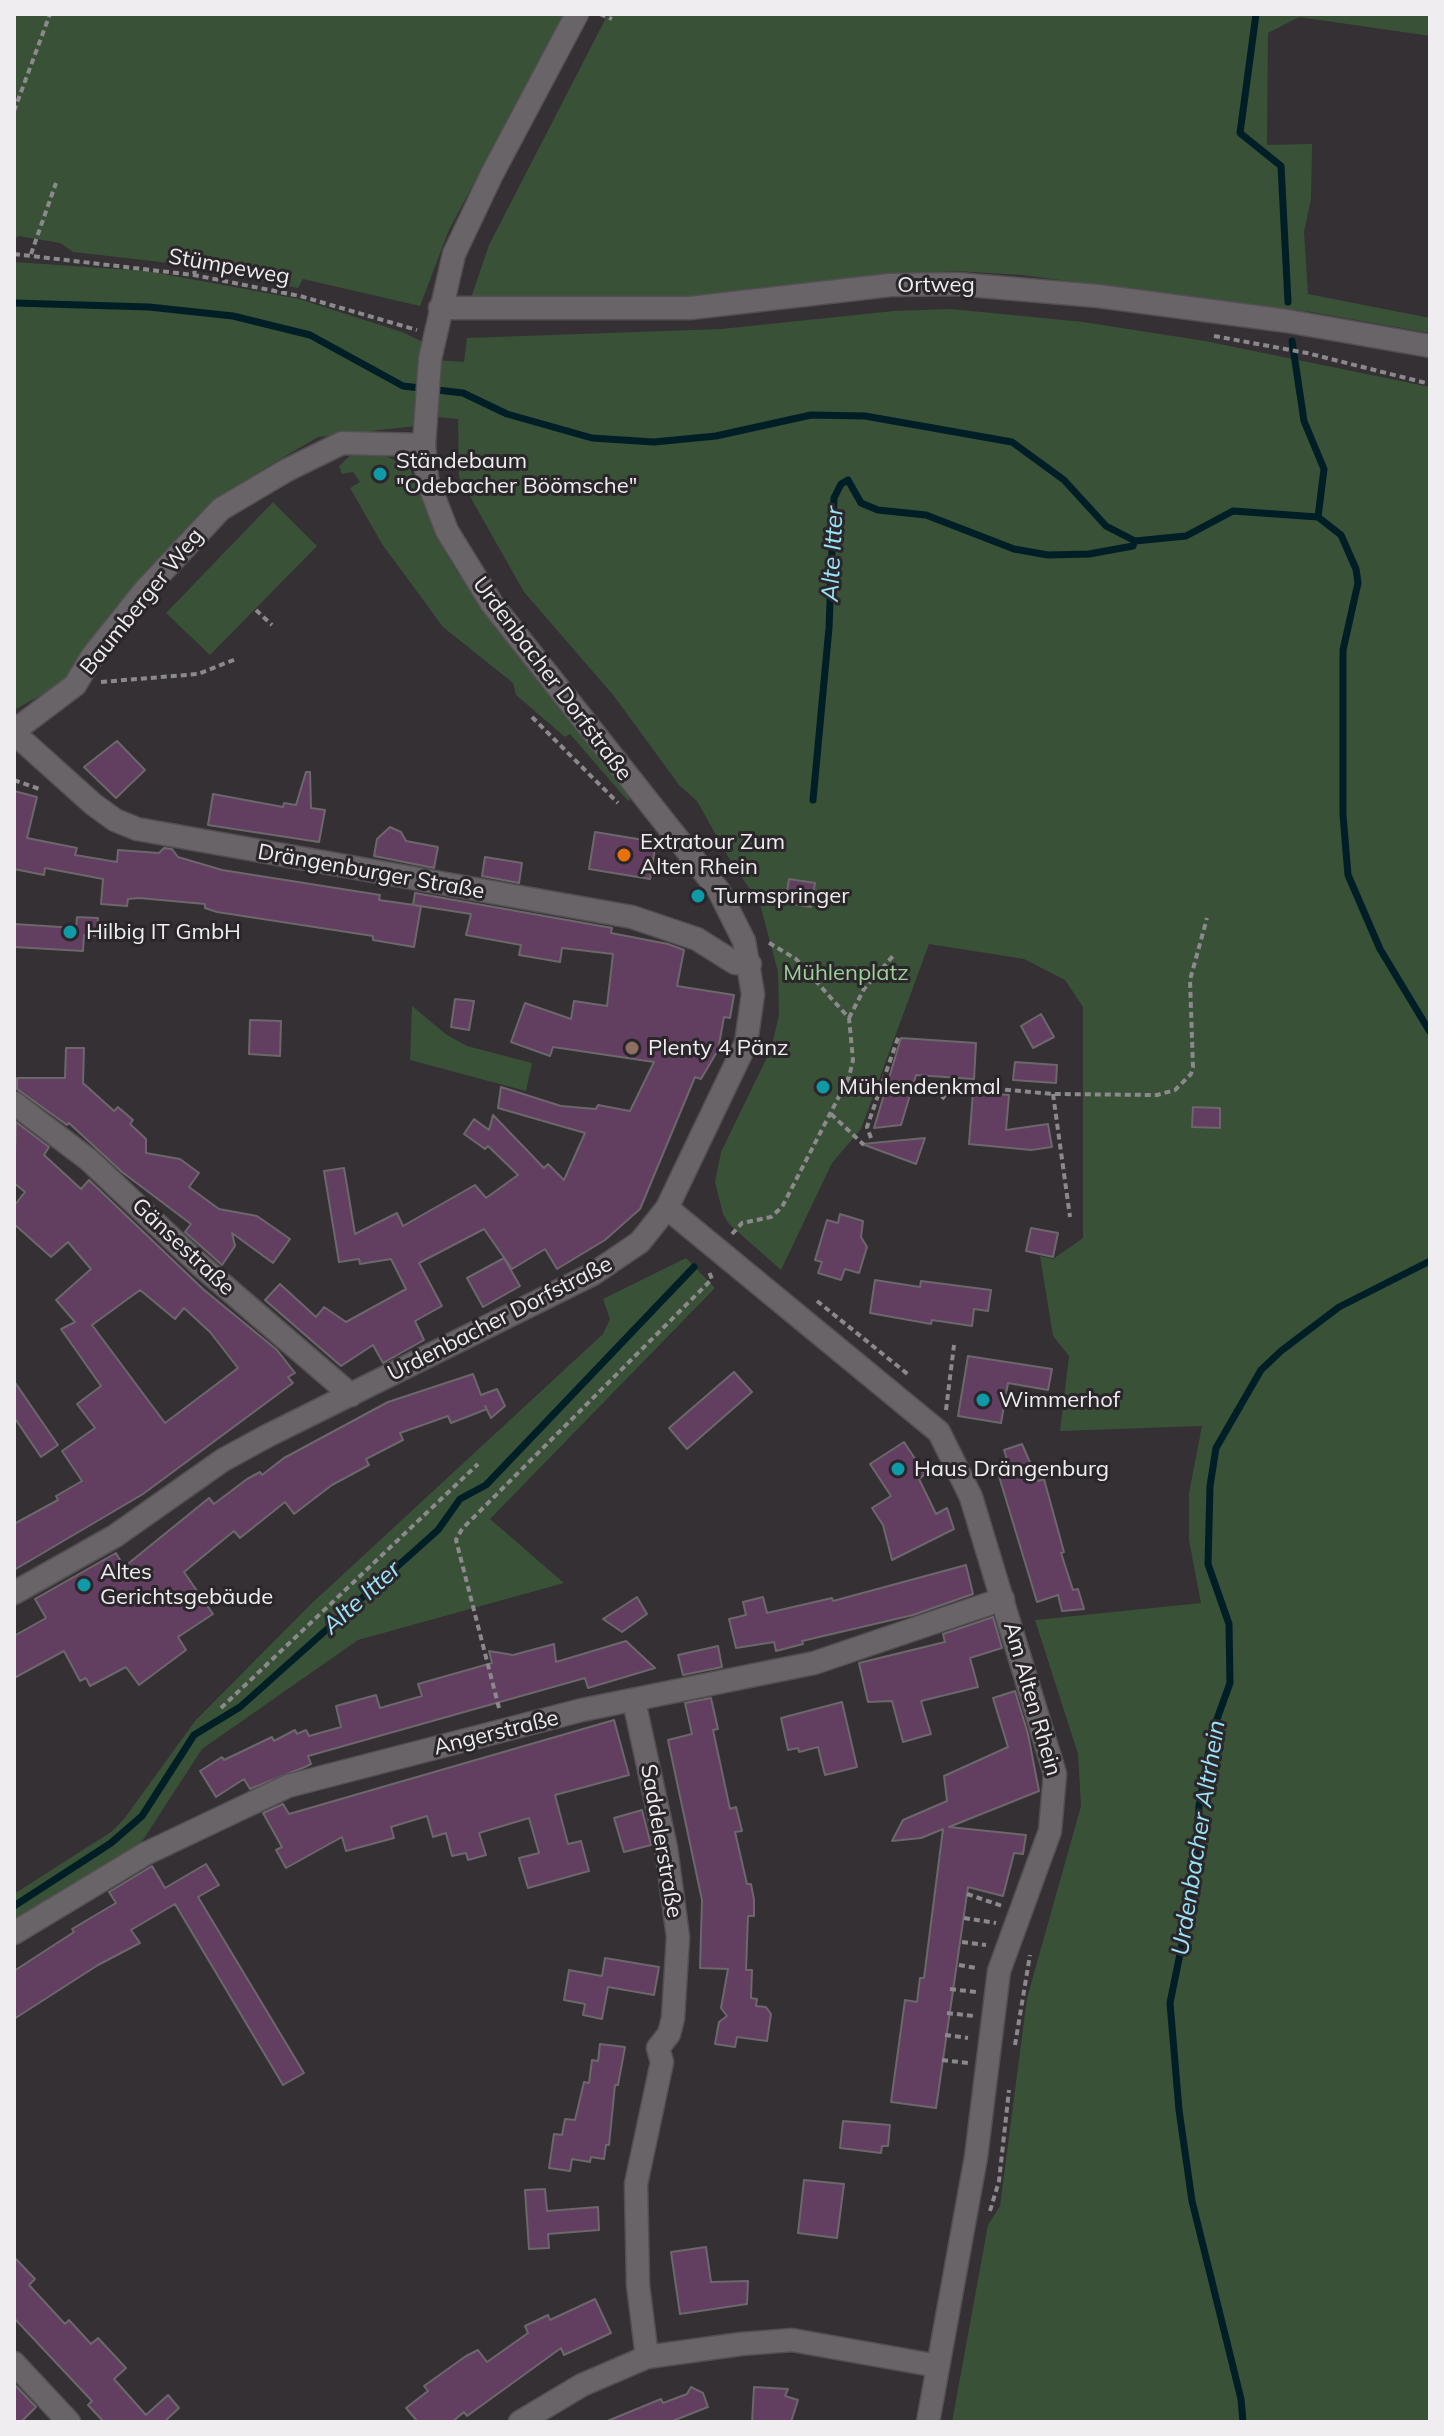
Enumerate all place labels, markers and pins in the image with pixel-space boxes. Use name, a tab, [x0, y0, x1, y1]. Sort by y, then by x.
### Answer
place label: Ständebaum "Odebacher Böömsche"	[396, 448, 637, 500]
marker: Ständebaum "Odebacher Böömsche"	[371, 465, 389, 483]
place label: Extratour Zum Alten Rhein	[640, 829, 785, 880]
marker: Extratour Zum Alten Rhein	[615, 846, 633, 864]
place label: Turmspringer	[714, 883, 849, 909]
marker: Turmspringer	[689, 887, 707, 905]
place label: Hilbig IT GmbH	[86, 919, 241, 945]
marker: Hilbig IT GmbH	[61, 923, 79, 941]
place label: Plenty 4 Pänz	[648, 1035, 788, 1061]
marker: Plenty 4 Pänz	[623, 1039, 641, 1057]
place label: Mühlendenkmal	[839, 1074, 1001, 1100]
marker: Mühlendenkmal	[814, 1078, 832, 1096]
place label: Wimmerhof	[999, 1387, 1120, 1413]
marker: Wimmerhof	[974, 1391, 992, 1409]
place label: Haus Drängenburg	[914, 1456, 1109, 1482]
marker: Haus Drängenburg	[889, 1460, 907, 1478]
place label: Altes Gerichtsgebäude	[100, 1559, 273, 1610]
marker: Altes Gerichtsgebäude	[75, 1576, 93, 1594]

